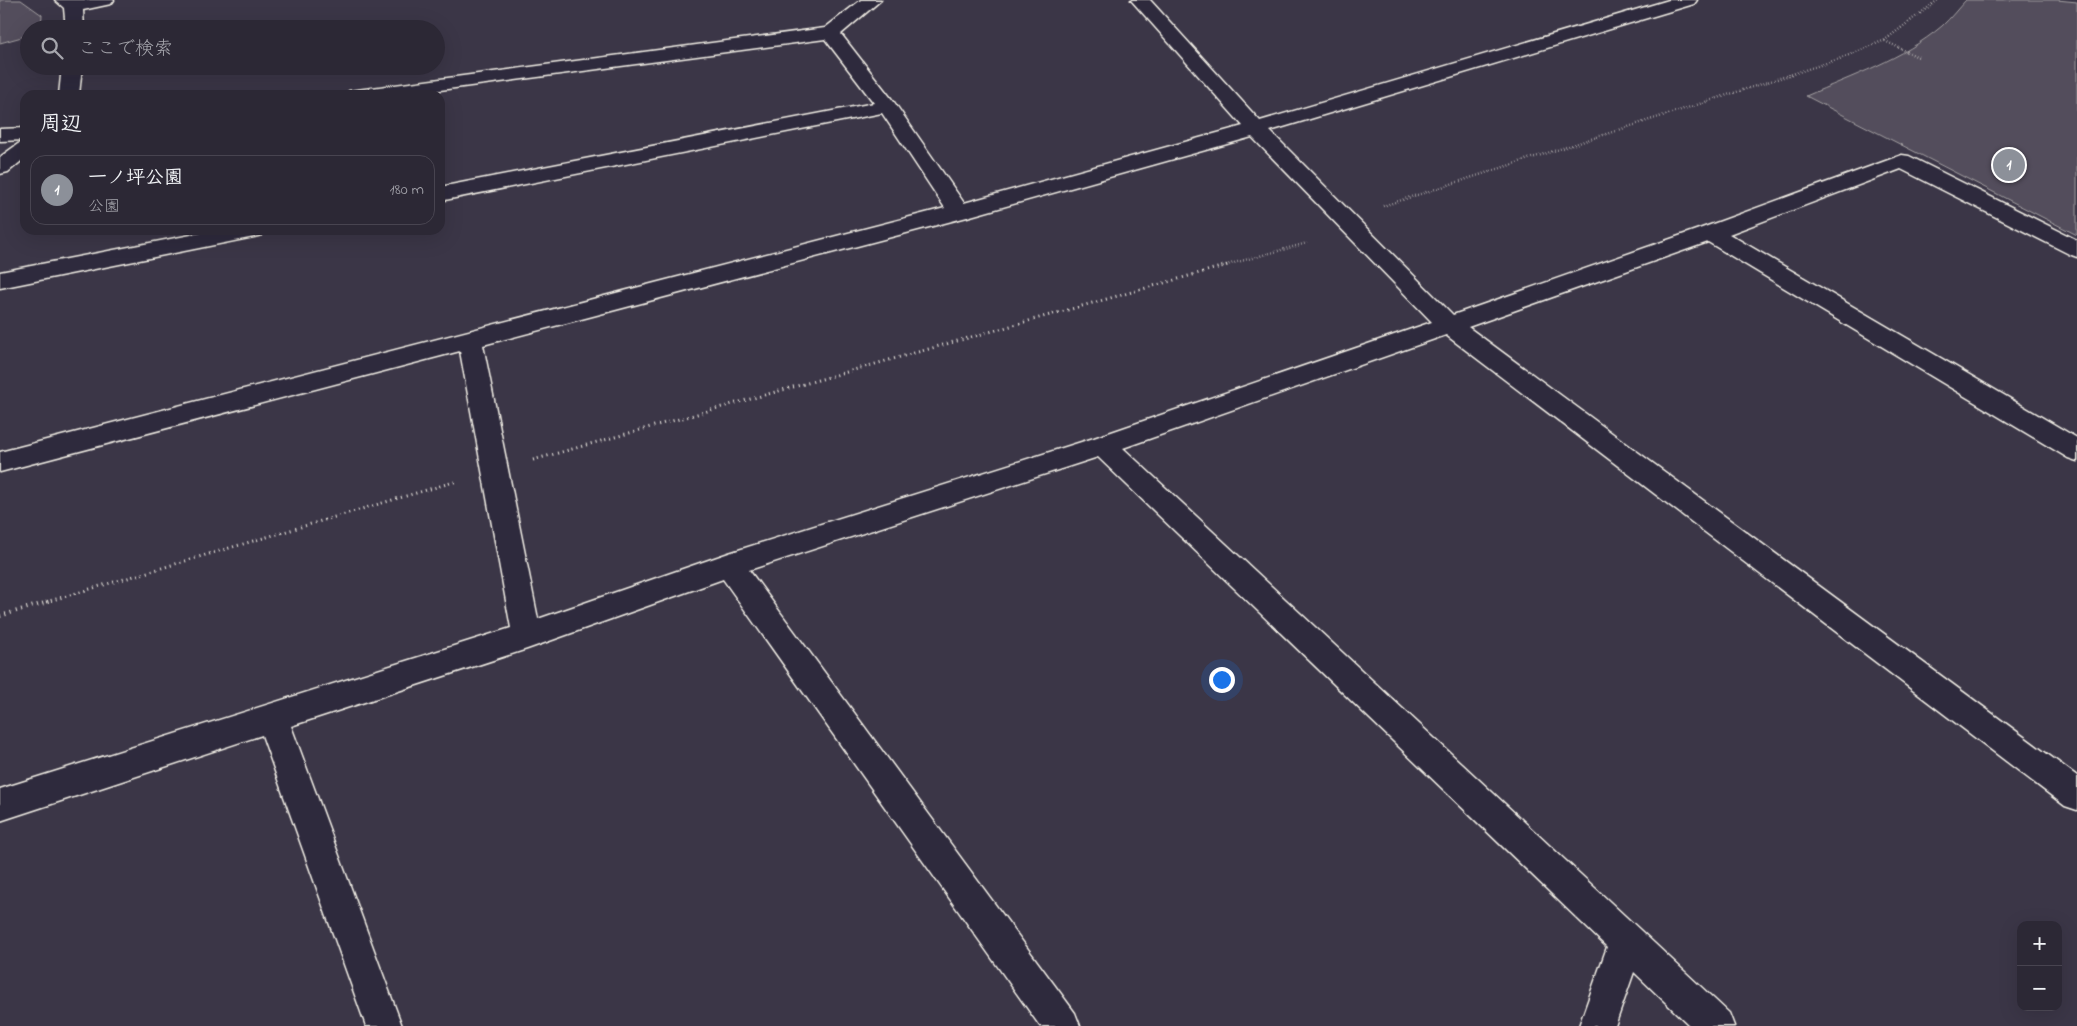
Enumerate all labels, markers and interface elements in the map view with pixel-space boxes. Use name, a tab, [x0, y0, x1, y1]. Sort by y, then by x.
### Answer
search box	[20, 20, 445, 75]
icon: search	[38, 34, 66, 62]
text: ここで検索	[78, 36, 173, 63]
text: 周辺	[40, 110, 82, 140]
pin: 1	[1993, 146, 2025, 184]
text: 一ノ坪公園	[88, 165, 183, 192]
text: 1	[54, 178, 60, 202]
text: 180 m	[390, 178, 424, 202]
text: 公園	[88, 195, 120, 219]
your location	[1209, 667, 1235, 693]
map controls	[2017, 921, 2062, 1011]
button: +	[2017, 921, 2062, 966]
button: −	[2017, 966, 2062, 1011]

